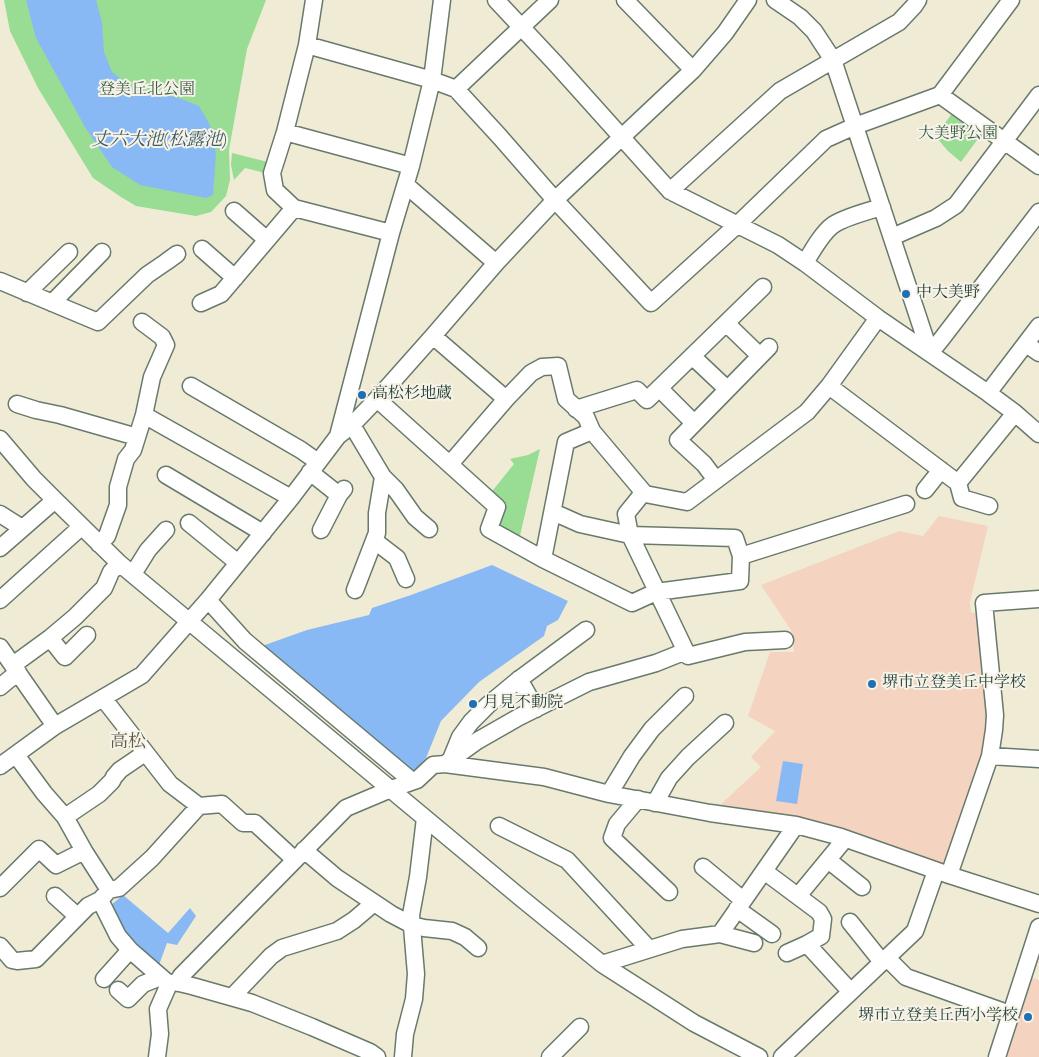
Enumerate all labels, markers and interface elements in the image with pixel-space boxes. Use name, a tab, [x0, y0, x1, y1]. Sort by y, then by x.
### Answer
park label: 登美丘北公園	[99, 81, 195, 101]
park label: 大美野公園	[918, 125, 998, 145]
water label: 丈六大池(松露池)	[91, 130, 227, 152]
place label: 中大美野	[916, 284, 980, 304]
marker: 中大美野	[900, 288, 912, 300]
place label: 高松杉地蔵	[372, 385, 452, 405]
marker: 高松杉地蔵	[356, 389, 368, 401]
place label: 堺市立登美丘中学校	[882, 674, 1026, 694]
marker: 堺市立登美丘中学校	[866, 678, 878, 690]
place label: 月見不動院	[483, 694, 563, 714]
marker: 月見不動院	[467, 698, 479, 710]
district label: 高松	[110, 732, 146, 754]
place label: 堺市立登美丘西小学校	[858, 1007, 1018, 1027]
marker: 堺市立登美丘西小学校	[1022, 1011, 1034, 1023]

